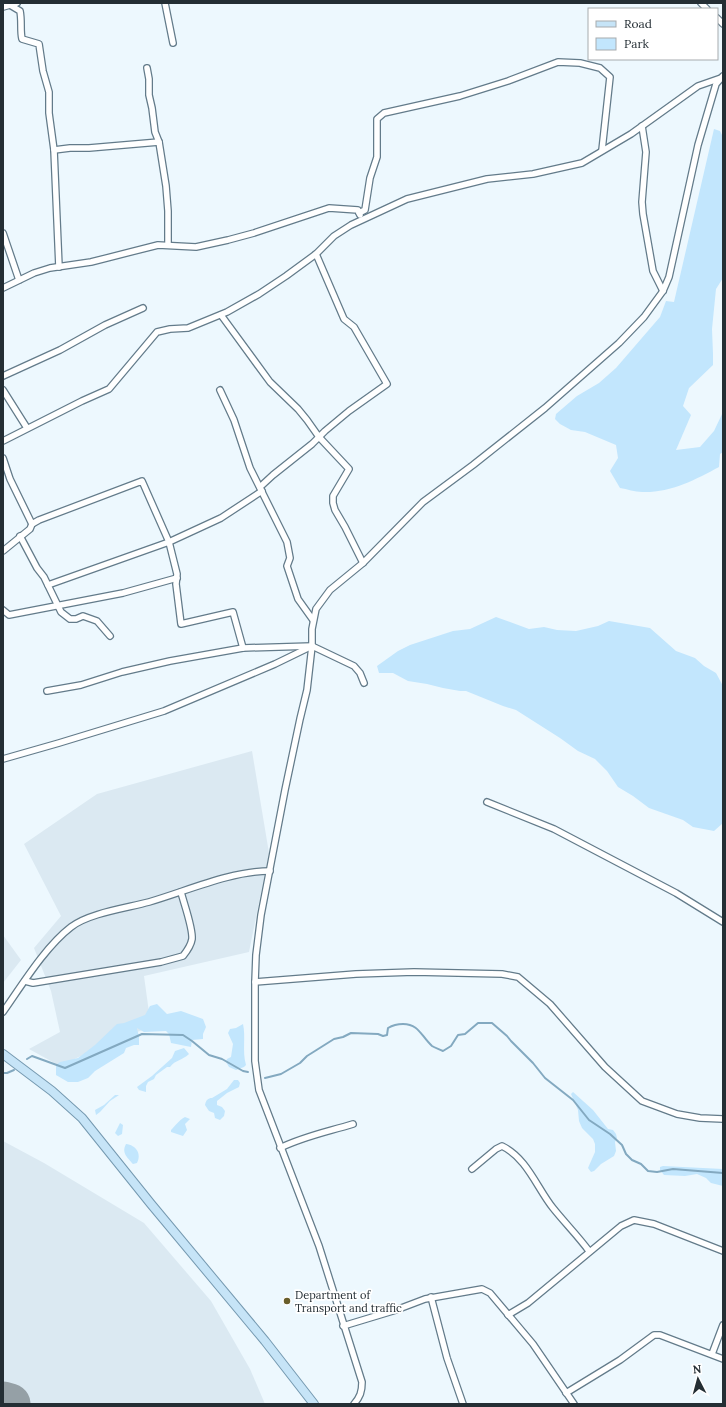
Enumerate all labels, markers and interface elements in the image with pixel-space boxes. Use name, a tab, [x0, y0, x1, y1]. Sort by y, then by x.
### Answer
legend	[588, 8, 718, 60]
text: Road	[624, 16, 652, 31]
text: Park	[624, 36, 650, 51]
place label: Department of Transport and traffic	[295, 1288, 402, 1315]
marker: Department of Transport and traffic	[282, 1296, 292, 1306]
north arrow	[678, 1359, 718, 1399]
text: N	[692, 1362, 702, 1376]

